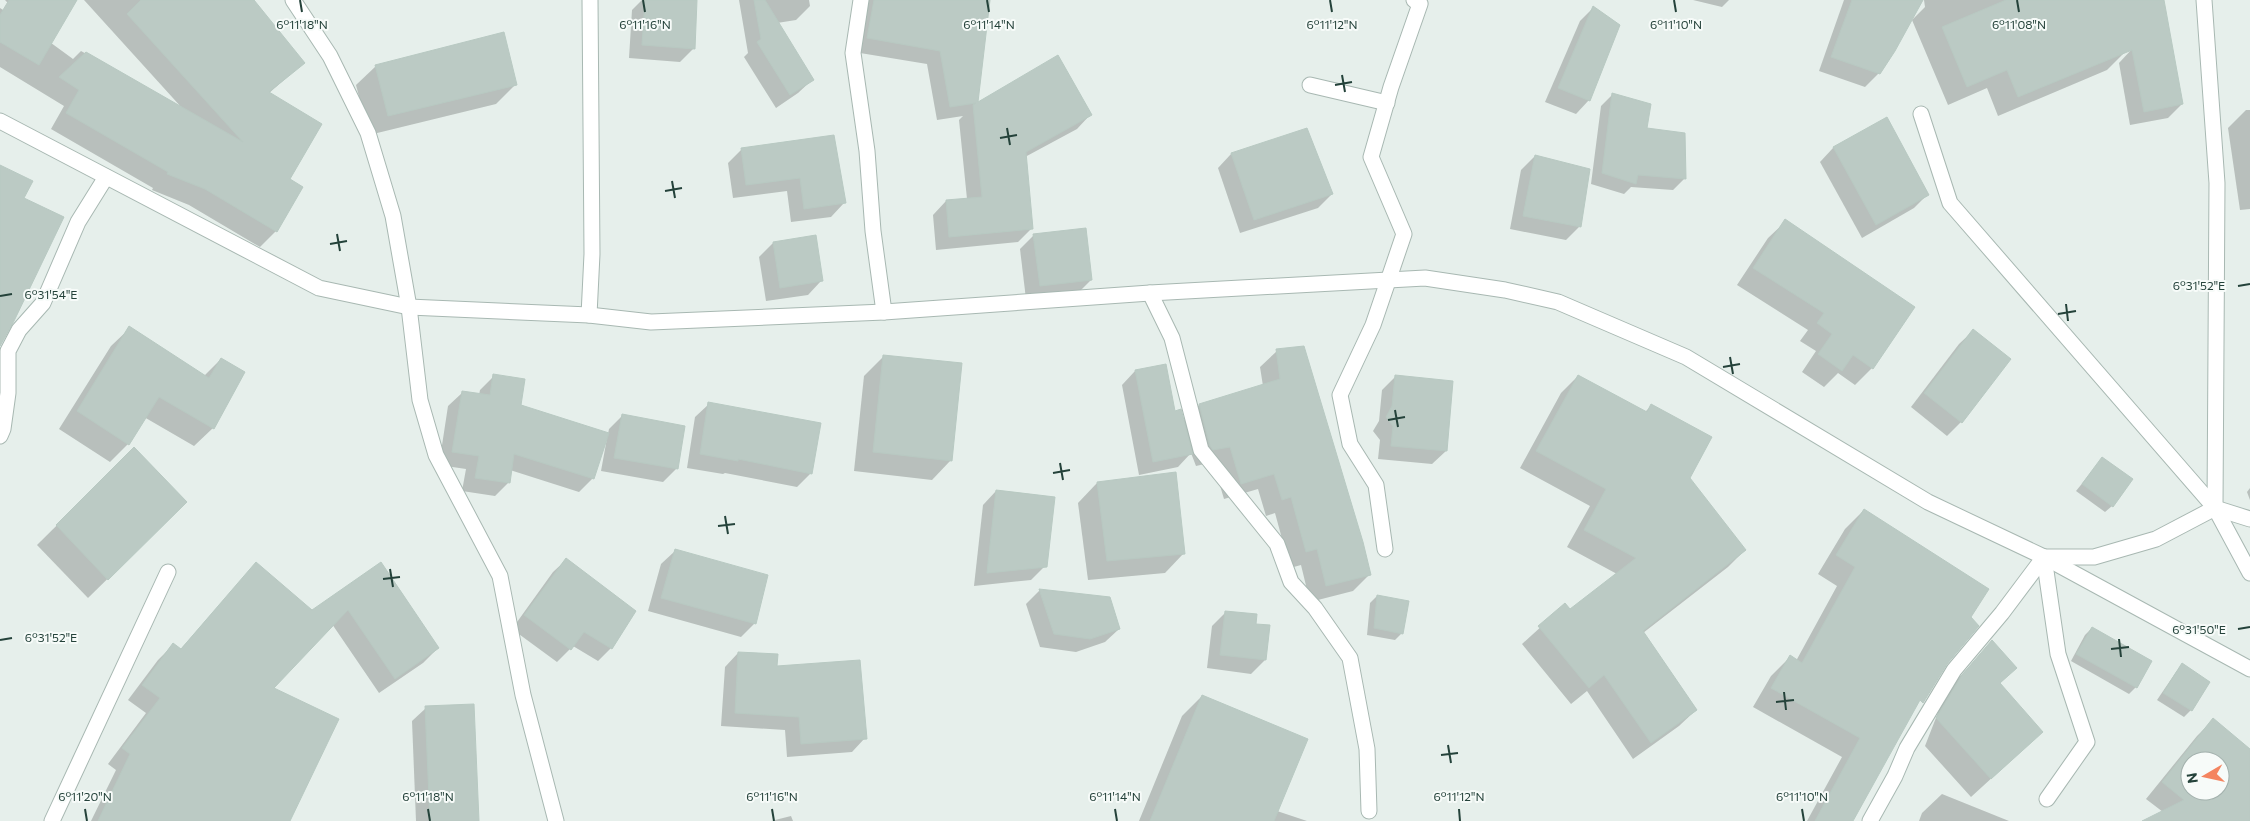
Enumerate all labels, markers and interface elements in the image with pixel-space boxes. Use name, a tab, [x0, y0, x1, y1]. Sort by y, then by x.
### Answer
text: 6°11'18"N	[276, 17, 328, 31]
text: 6°11'16"N	[619, 17, 671, 31]
text: 6°11'14"N	[963, 17, 1015, 31]
text: 6°11'12"N	[1307, 17, 1357, 31]
text: 6°11'10"N	[1650, 17, 1702, 31]
text: 6°11'08"N	[1992, 17, 2046, 31]
text: 6°31'52"E	[2173, 278, 2225, 292]
text: 6°31'54"E	[25, 287, 77, 301]
text: 6°31'50"E	[2172, 622, 2226, 636]
text: 6°31'52"E	[25, 630, 77, 644]
north arrow	[2180, 751, 2230, 801]
text: N	[2182, 772, 2201, 785]
text: 6°11'20"N	[58, 789, 112, 803]
text: 6°11'18"N	[402, 789, 454, 803]
text: 6°11'16"N	[746, 789, 798, 803]
text: 6°11'14"N	[1089, 789, 1141, 803]
text: 6°11'12"N	[1434, 789, 1484, 803]
text: 6°11'10"N	[1776, 789, 1828, 803]

